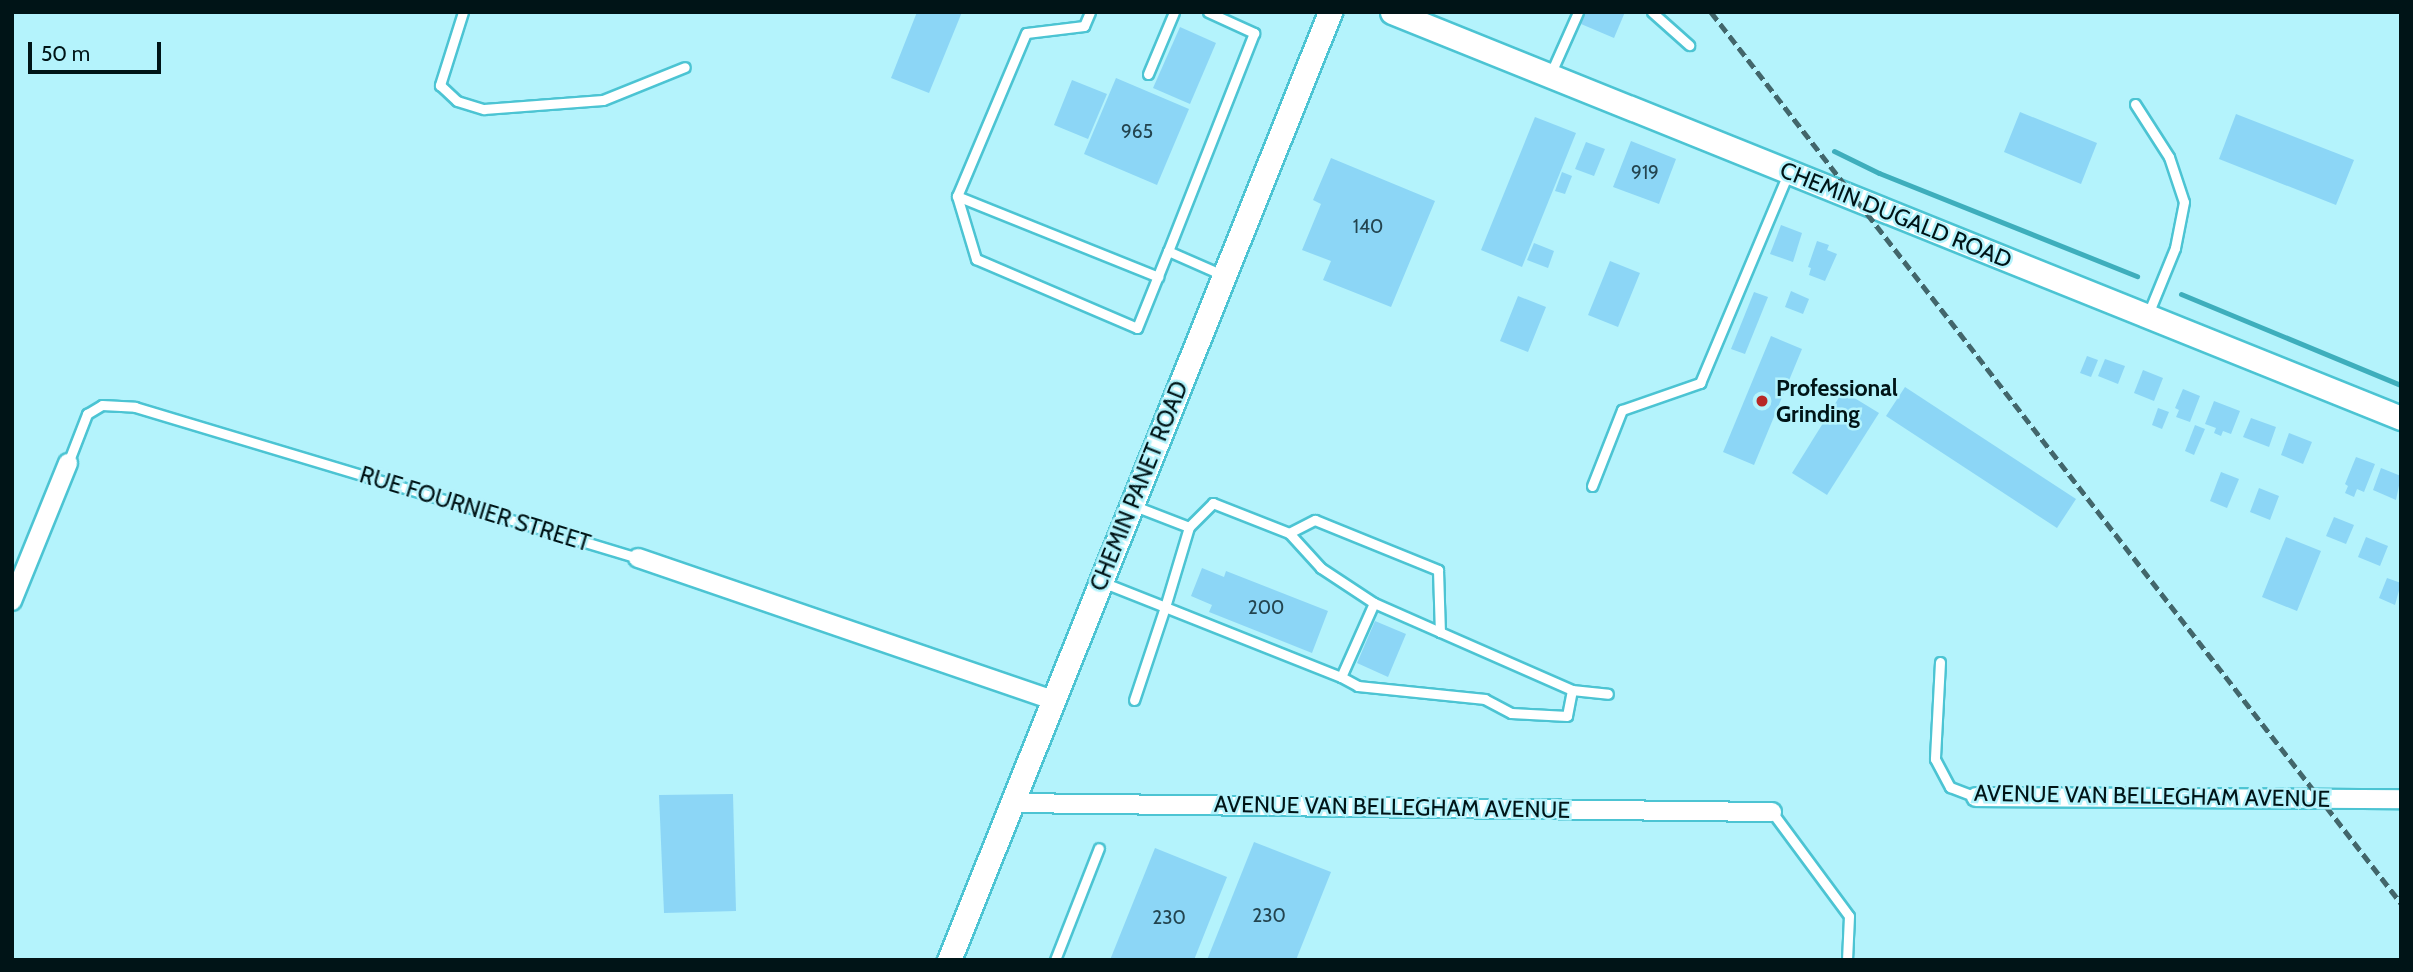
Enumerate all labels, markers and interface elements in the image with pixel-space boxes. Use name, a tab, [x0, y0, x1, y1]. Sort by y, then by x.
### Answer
scale bar	[32, 28, 164, 72]
text: 50 m	[41, 41, 90, 66]
house number: 965	[1121, 121, 1153, 143]
street label: CHEMIN DUGALD ROAD	[1776, 156, 2016, 274]
house number: 919	[1631, 162, 1659, 184]
house number: 140	[1353, 216, 1383, 238]
place label: Professional Grinding	[1776, 374, 1898, 428]
street label: CHEMIN PANET ROAD	[1084, 377, 1194, 595]
marker: Professional Grinding	[1754, 393, 1770, 409]
street label: RUE FOURNIER STREET	[356, 461, 594, 557]
house number: 200	[1248, 597, 1284, 619]
street label: AVENUE VAN BELLEGHAM AVENUE	[1974, 779, 2330, 813]
street label: AVENUE VAN BELLEGHAM AVENUE	[1214, 790, 1570, 824]
house number: 230	[1252, 905, 1286, 927]
house number: 230	[1152, 907, 1186, 929]

